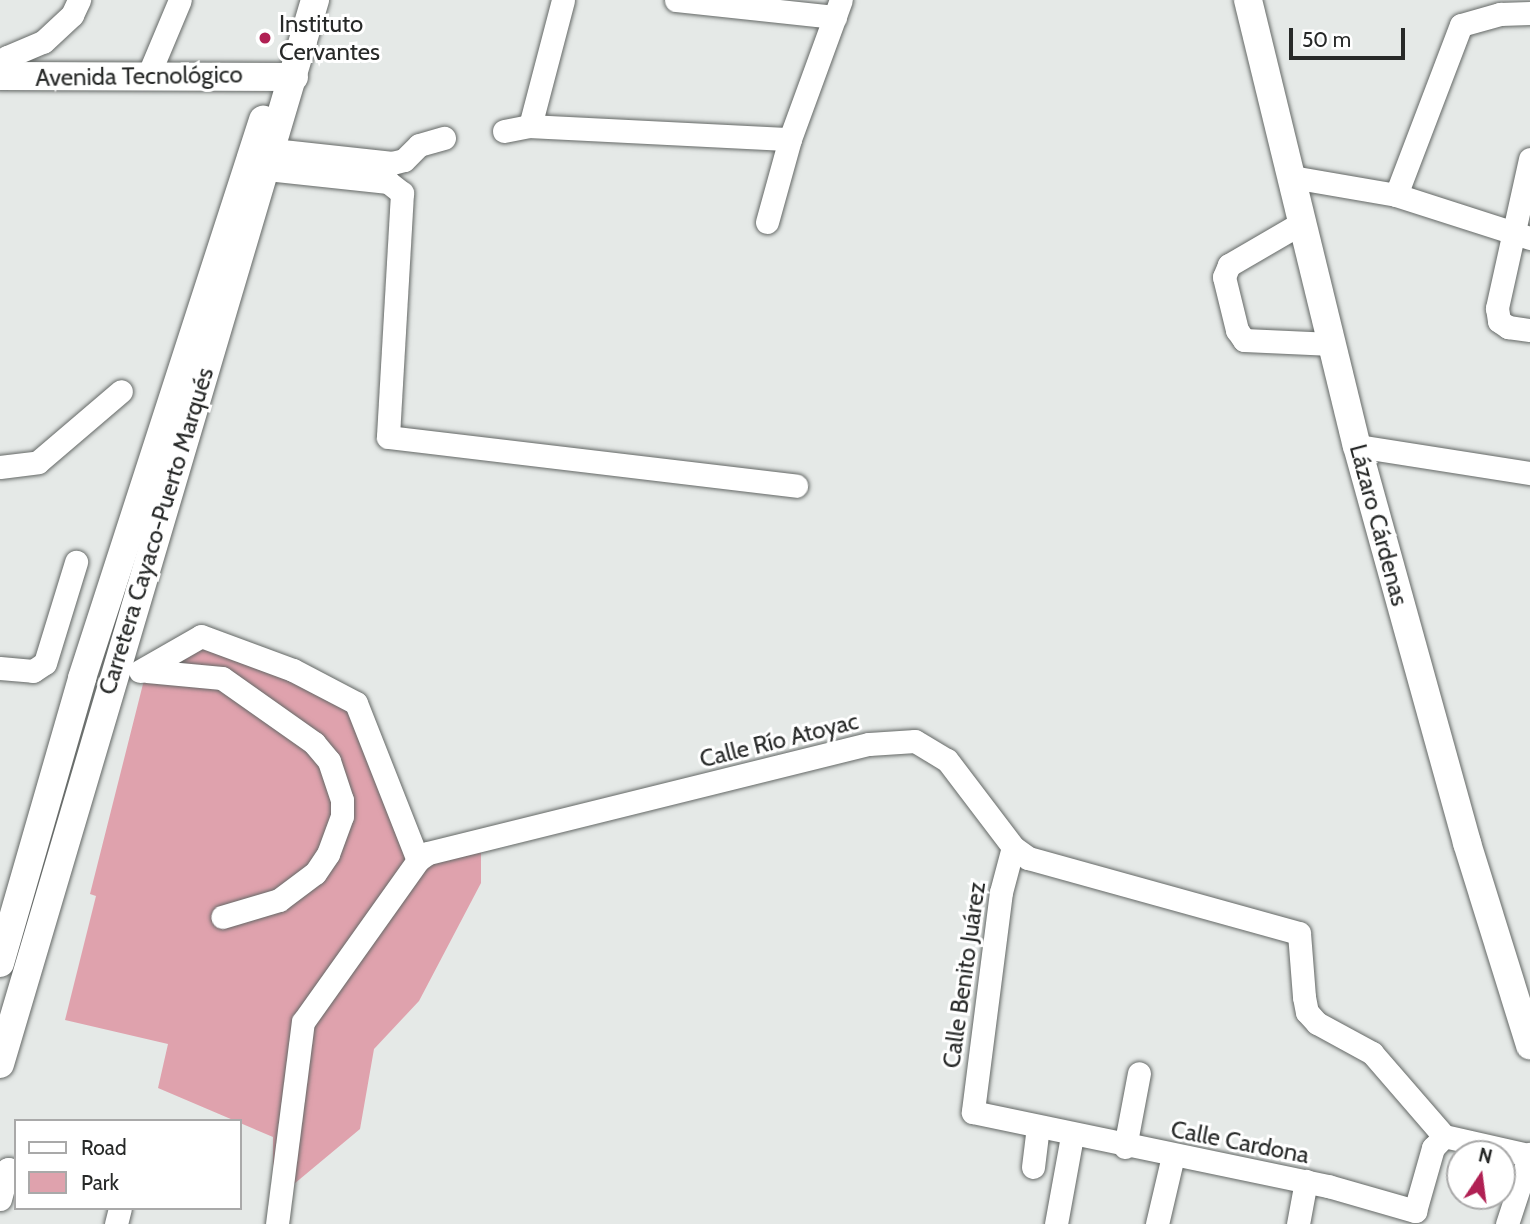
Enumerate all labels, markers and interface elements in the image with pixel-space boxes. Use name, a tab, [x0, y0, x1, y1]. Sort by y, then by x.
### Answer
place label: Instituto Cervantes	[279, 10, 380, 66]
scale bar	[1292, 14, 1408, 58]
text: 50 m	[1302, 27, 1351, 52]
marker: Instituto Cervantes	[257, 30, 273, 46]
street label: Avenida Tecnológico	[35, 60, 243, 92]
street label: Carretera Cayaco-Puerto Marqués	[92, 364, 220, 698]
street label: Lázaro Cárdenas	[1344, 441, 1414, 609]
street label: Calle Río Atoyac	[697, 706, 861, 774]
street label: Calle Benito Juárez	[937, 880, 991, 1070]
street label: Calle Cardona	[1168, 1114, 1312, 1170]
legend	[14, 1119, 242, 1210]
text: Road	[81, 1135, 127, 1160]
north arrow	[1446, 1140, 1516, 1210]
text: N	[1476, 1143, 1495, 1169]
text: Park	[81, 1170, 119, 1195]

